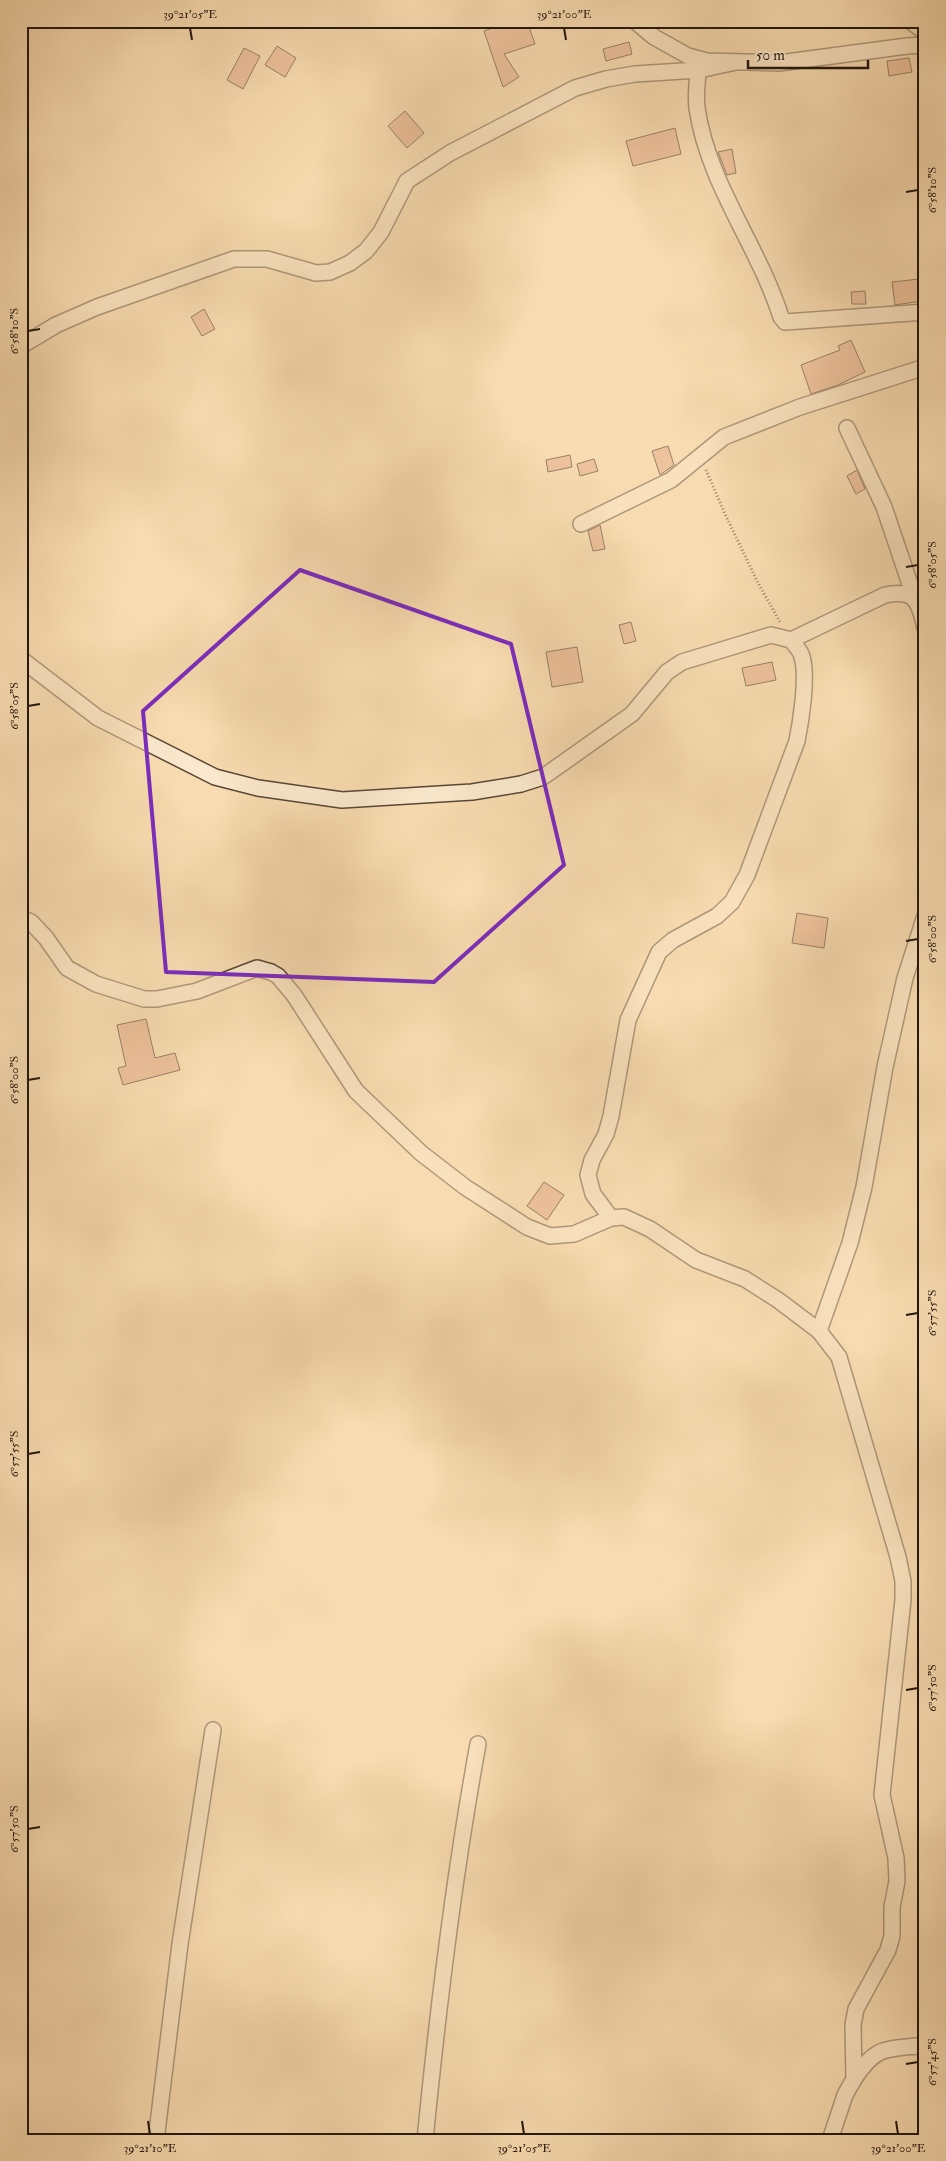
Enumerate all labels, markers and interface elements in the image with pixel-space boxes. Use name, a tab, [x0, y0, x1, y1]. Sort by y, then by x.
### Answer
text: 39°21'05"E	[163, 7, 217, 22]
text: 39°21'00"E	[537, 7, 592, 22]
scale bar	[748, 38, 868, 70]
text: 50 m	[756, 46, 785, 65]
text: 6°58'10"S	[925, 167, 940, 213]
text: 6°58'10"S	[7, 308, 22, 354]
text: 6°58'05"S	[925, 541, 940, 589]
text: 6°58'05"S	[7, 682, 22, 730]
text: 6°58'00"S	[925, 915, 940, 963]
text: 6°58'00"S	[7, 1056, 22, 1104]
text: 6°57'55"S	[925, 1290, 940, 1336]
text: 6°57'55"S	[7, 1431, 22, 1477]
text: 6°57'50"S	[925, 1664, 940, 1712]
text: 6°57'50"S	[7, 1805, 22, 1853]
text: 6°57'45"S	[925, 2038, 940, 2086]
text: 39°21'10"E	[124, 2141, 177, 2156]
text: 39°21'05"E	[497, 2141, 551, 2156]
text: 39°21'00"E	[871, 2141, 926, 2156]

